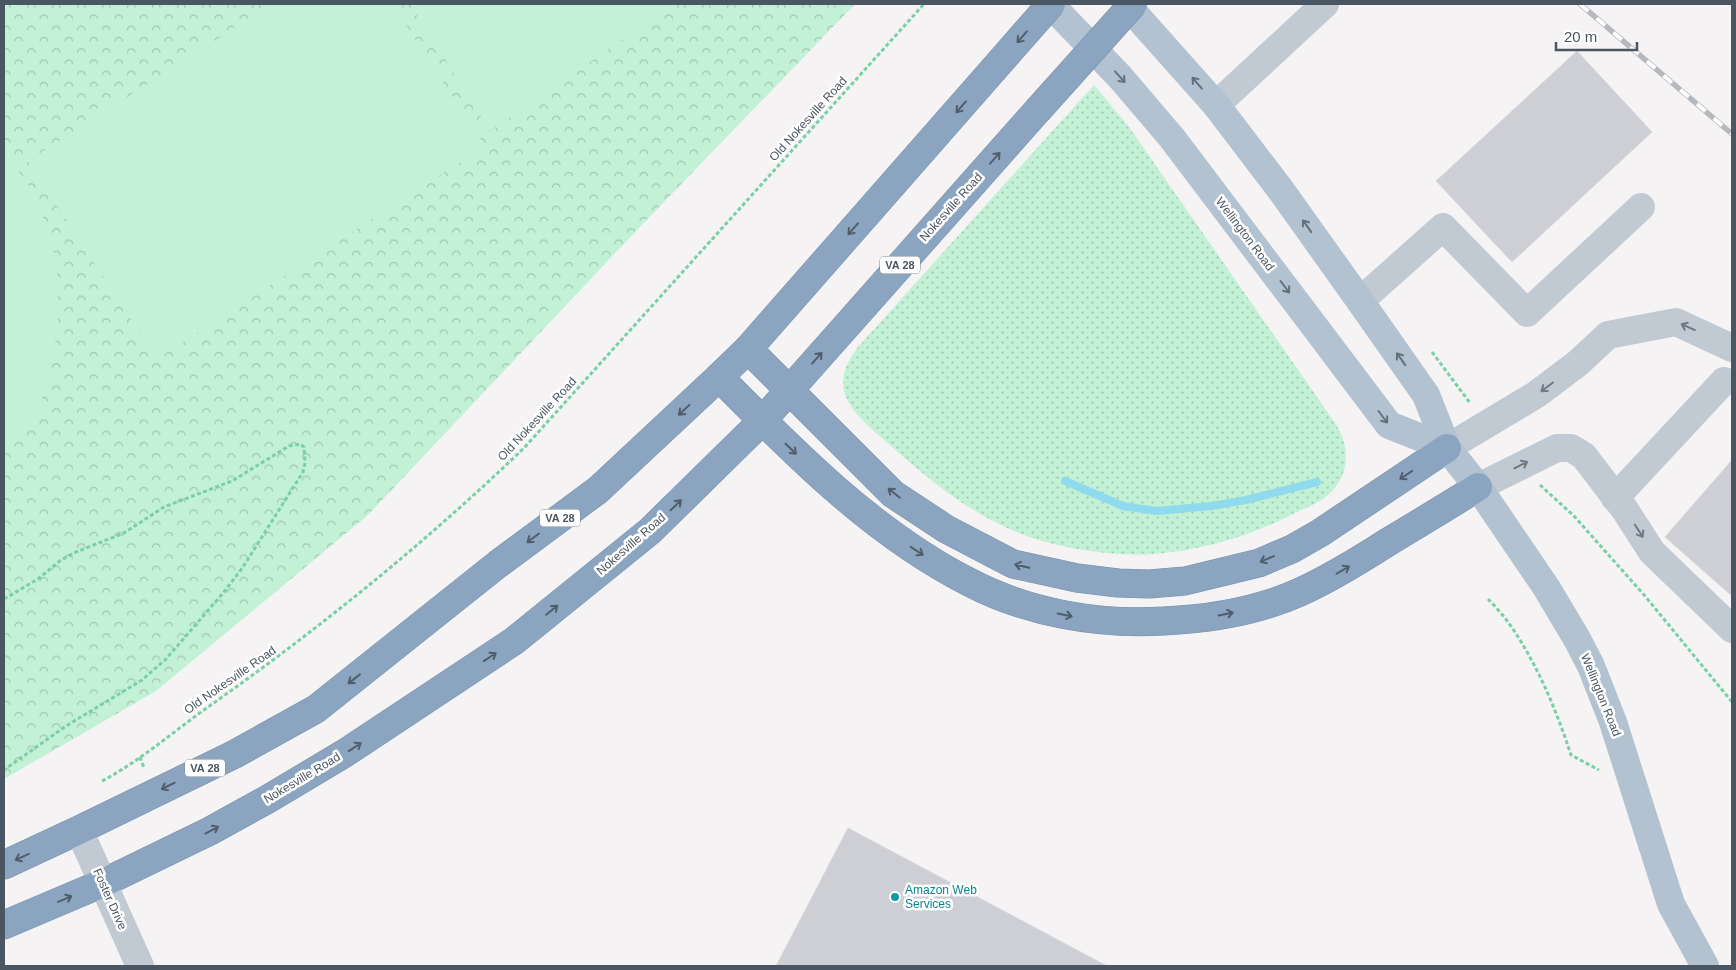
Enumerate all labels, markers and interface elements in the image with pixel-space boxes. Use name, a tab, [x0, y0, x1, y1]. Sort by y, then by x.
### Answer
scale bar	[1556, 20, 1637, 52]
text: 20 m	[1564, 28, 1597, 45]
one-way arrow	[1017, 30, 1028, 43]
one-way arrow	[1114, 70, 1126, 83]
street label: Old Nokesville Road	[766, 74, 850, 164]
one-way arrow	[1192, 77, 1203, 90]
one-way arrow	[955, 100, 967, 113]
one-way arrow	[990, 151, 1001, 164]
street label: Nokesville Road	[917, 170, 985, 244]
street label: Wellington Road	[1213, 195, 1277, 273]
one-way arrow	[1302, 219, 1312, 233]
one-way arrow	[848, 222, 859, 235]
road number: VA 28	[880, 256, 920, 274]
one-way arrow	[1280, 280, 1290, 294]
one-way arrow	[1681, 322, 1696, 332]
one-way arrow	[812, 351, 823, 364]
one-way arrow	[1396, 352, 1406, 366]
street label: Old Nokesville Road	[495, 374, 579, 464]
one-way arrow	[1540, 382, 1554, 392]
one-way arrow	[677, 404, 690, 416]
one-way arrow	[1378, 410, 1388, 424]
one-way arrow	[785, 442, 797, 455]
one-way arrow	[1513, 460, 1528, 469]
one-way arrow	[1400, 470, 1414, 480]
one-way arrow	[887, 488, 900, 499]
one-way arrow	[669, 499, 682, 511]
road number: VA 28	[540, 509, 580, 526]
street label: Nokesville Road	[594, 510, 668, 578]
one-way arrow	[1634, 524, 1644, 538]
one-way arrow	[526, 533, 540, 543]
one-way arrow	[909, 547, 923, 557]
one-way arrow	[1260, 555, 1275, 564]
one-way arrow	[1015, 561, 1031, 570]
one-way arrow	[1336, 564, 1350, 574]
one-way arrow	[545, 605, 558, 616]
one-way arrow	[1218, 609, 1234, 618]
one-way arrow	[1056, 611, 1072, 620]
street label: Old Nokesville Road	[181, 643, 279, 717]
one-way arrow	[483, 652, 497, 662]
street label: Wellington Road	[1578, 652, 1624, 738]
one-way arrow	[347, 674, 361, 684]
one-way arrow	[347, 741, 361, 751]
street label: Nokesville Road	[261, 750, 343, 806]
road number: VA 28	[185, 760, 225, 776]
one-way arrow	[161, 781, 176, 791]
one-way arrow	[204, 825, 219, 835]
one-way arrow	[15, 853, 30, 862]
street label: Foster Drive	[90, 866, 130, 932]
place label: Amazon Web Services	[905, 883, 977, 911]
marker: Amazon Web Services	[889, 891, 901, 903]
one-way arrow	[57, 894, 72, 904]

